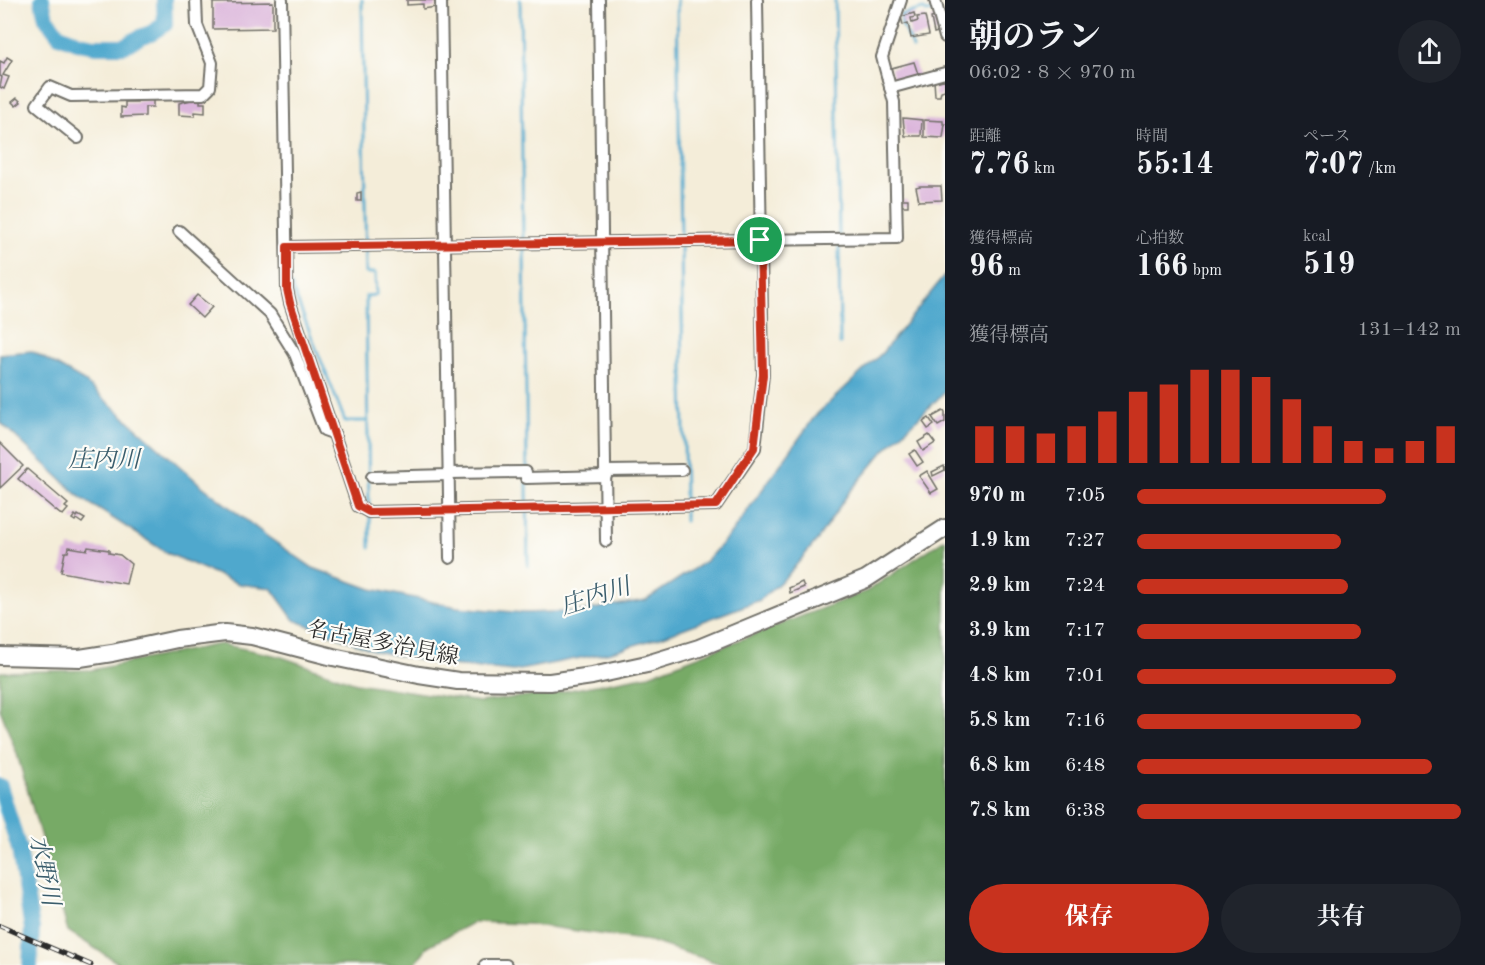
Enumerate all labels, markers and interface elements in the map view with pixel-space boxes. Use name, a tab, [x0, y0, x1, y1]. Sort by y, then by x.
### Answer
button: share	[1398, 20, 1461, 83]
text: 朝のラン	[969, 22, 1101, 55]
text: 06:02 · 8 × 970 m	[969, 63, 1136, 83]
text: 距離	[969, 129, 1001, 145]
text: 時間	[1136, 129, 1168, 145]
text: ペース	[1303, 129, 1350, 145]
text: 7.76	[969, 150, 1030, 180]
text: 55:14	[1136, 150, 1214, 180]
text: 7:07	[1303, 150, 1364, 180]
text: km	[1030, 161, 1055, 177]
text: /km	[1364, 161, 1396, 177]
pin	[734, 214, 785, 265]
icon: arrive	[743, 223, 776, 256]
text: kcal	[1303, 229, 1331, 245]
text: 獲得標高	[969, 231, 1033, 247]
text: 心拍数	[1136, 231, 1184, 247]
text: 519	[1303, 250, 1355, 280]
text: 96	[969, 252, 1004, 282]
text: 166	[1136, 252, 1188, 282]
text: m	[1004, 263, 1021, 279]
text: bpm	[1188, 263, 1222, 279]
text: 131–142 m	[1358, 320, 1461, 340]
text: 獲得標高	[969, 326, 1049, 346]
water label: 庄内川	[68, 446, 143, 473]
text: 970 m	[969, 486, 1025, 506]
text: 7:05	[1065, 486, 1105, 506]
text: 1.9 km	[969, 531, 1031, 551]
text: 7:27	[1065, 531, 1105, 551]
water label: 庄内川	[557, 572, 636, 620]
text: 2.9 km	[969, 576, 1031, 596]
text: 7:24	[1065, 576, 1105, 596]
street label: 名古屋多治見線	[305, 617, 461, 669]
text: 3.9 km	[969, 621, 1031, 641]
text: 7:17	[1065, 621, 1105, 641]
text: 4.8 km	[969, 666, 1031, 686]
text: 7:01	[1065, 666, 1105, 686]
text: 5.8 km	[969, 711, 1031, 731]
text: 7:16	[1065, 711, 1105, 731]
text: 6.8 km	[969, 756, 1031, 776]
text: 6:48	[1065, 756, 1105, 776]
text: 7.8 km	[969, 801, 1031, 821]
text: 6:38	[1065, 801, 1105, 821]
water label: 水野川	[24, 832, 65, 911]
button: 保存	[969, 884, 1209, 953]
button: 共有	[1221, 884, 1461, 953]

